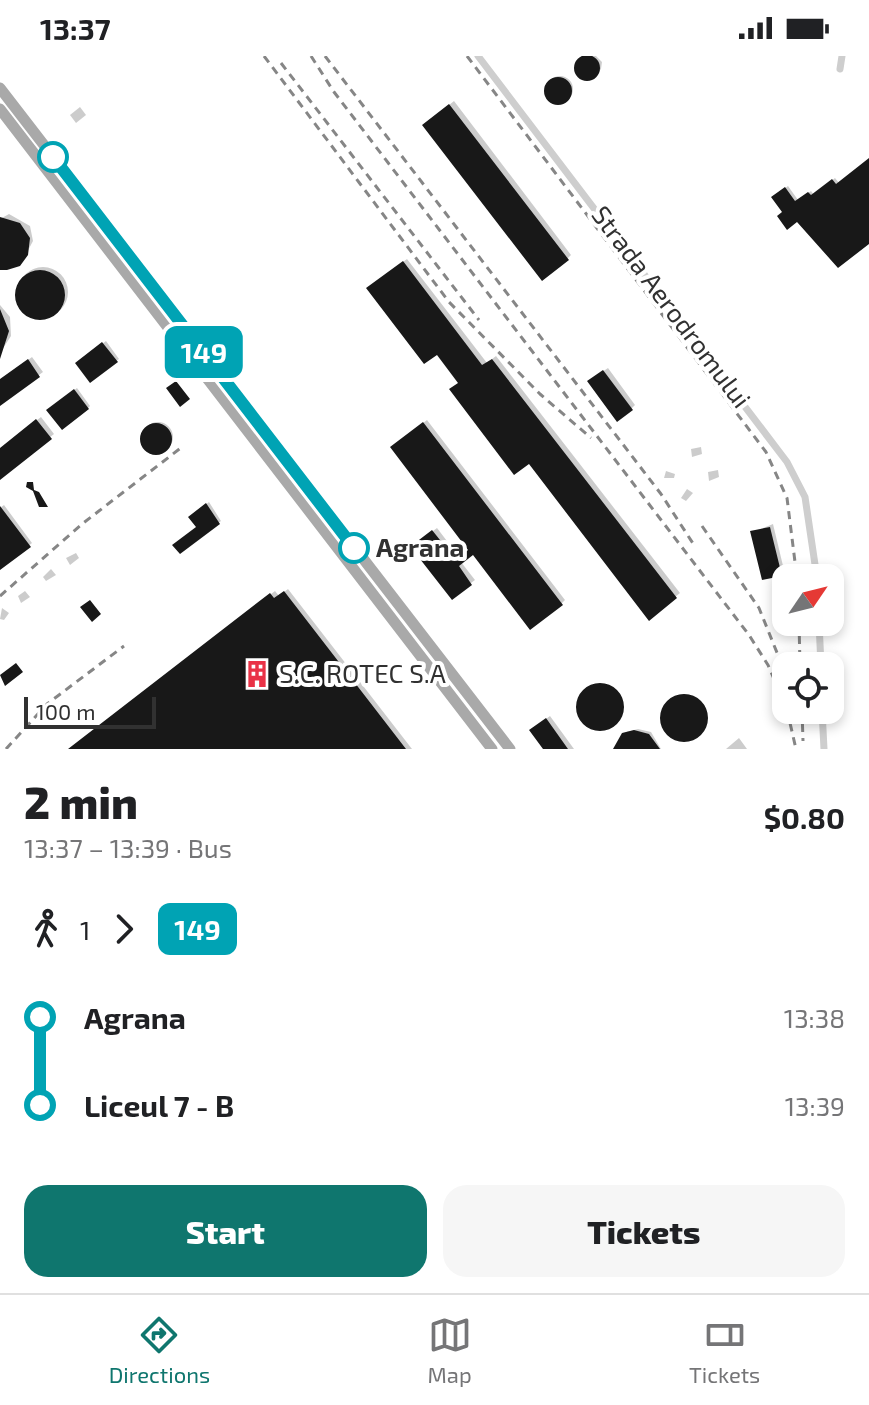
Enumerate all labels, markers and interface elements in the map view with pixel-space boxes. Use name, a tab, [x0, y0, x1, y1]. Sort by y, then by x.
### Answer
text: 13:37	[40, 10, 111, 46]
unlabelled marker	[38, 142, 68, 172]
street label: Strada Aerodromului	[586, 199, 758, 413]
line badge: 149	[158, 326, 250, 378]
text: 149	[181, 335, 227, 369]
place label: Agrana	[376, 531, 464, 562]
marker: Agrana	[339, 533, 369, 563]
north arrow	[772, 564, 844, 636]
map controls	[772, 564, 844, 724]
button: locate	[772, 652, 844, 724]
place label: S.C. ROTEC S.A	[279, 657, 446, 688]
building icon: S.C. ROTEC S.A	[242, 659, 272, 689]
scale bar	[24, 693, 156, 729]
text: 100 m	[36, 698, 95, 724]
text: 2 min	[24, 775, 138, 828]
text: $0.80	[764, 799, 845, 835]
text: 13:37 – 13:39 · Bus	[24, 832, 232, 863]
icon: walk	[24, 907, 68, 951]
icon: forward	[102, 907, 146, 951]
text: 149	[174, 912, 221, 946]
text: 1	[80, 914, 90, 945]
text: Agrana	[84, 999, 186, 1035]
text: 13:38	[784, 1002, 845, 1033]
text: Liceul 7 - B	[84, 1087, 234, 1123]
text: 13:39	[785, 1090, 845, 1121]
button: Start	[24, 1185, 427, 1277]
button: Tickets	[443, 1185, 845, 1277]
tab: Directions	[109, 1313, 210, 1387]
tab: Map	[428, 1313, 472, 1387]
tab: Tickets	[689, 1313, 760, 1387]

